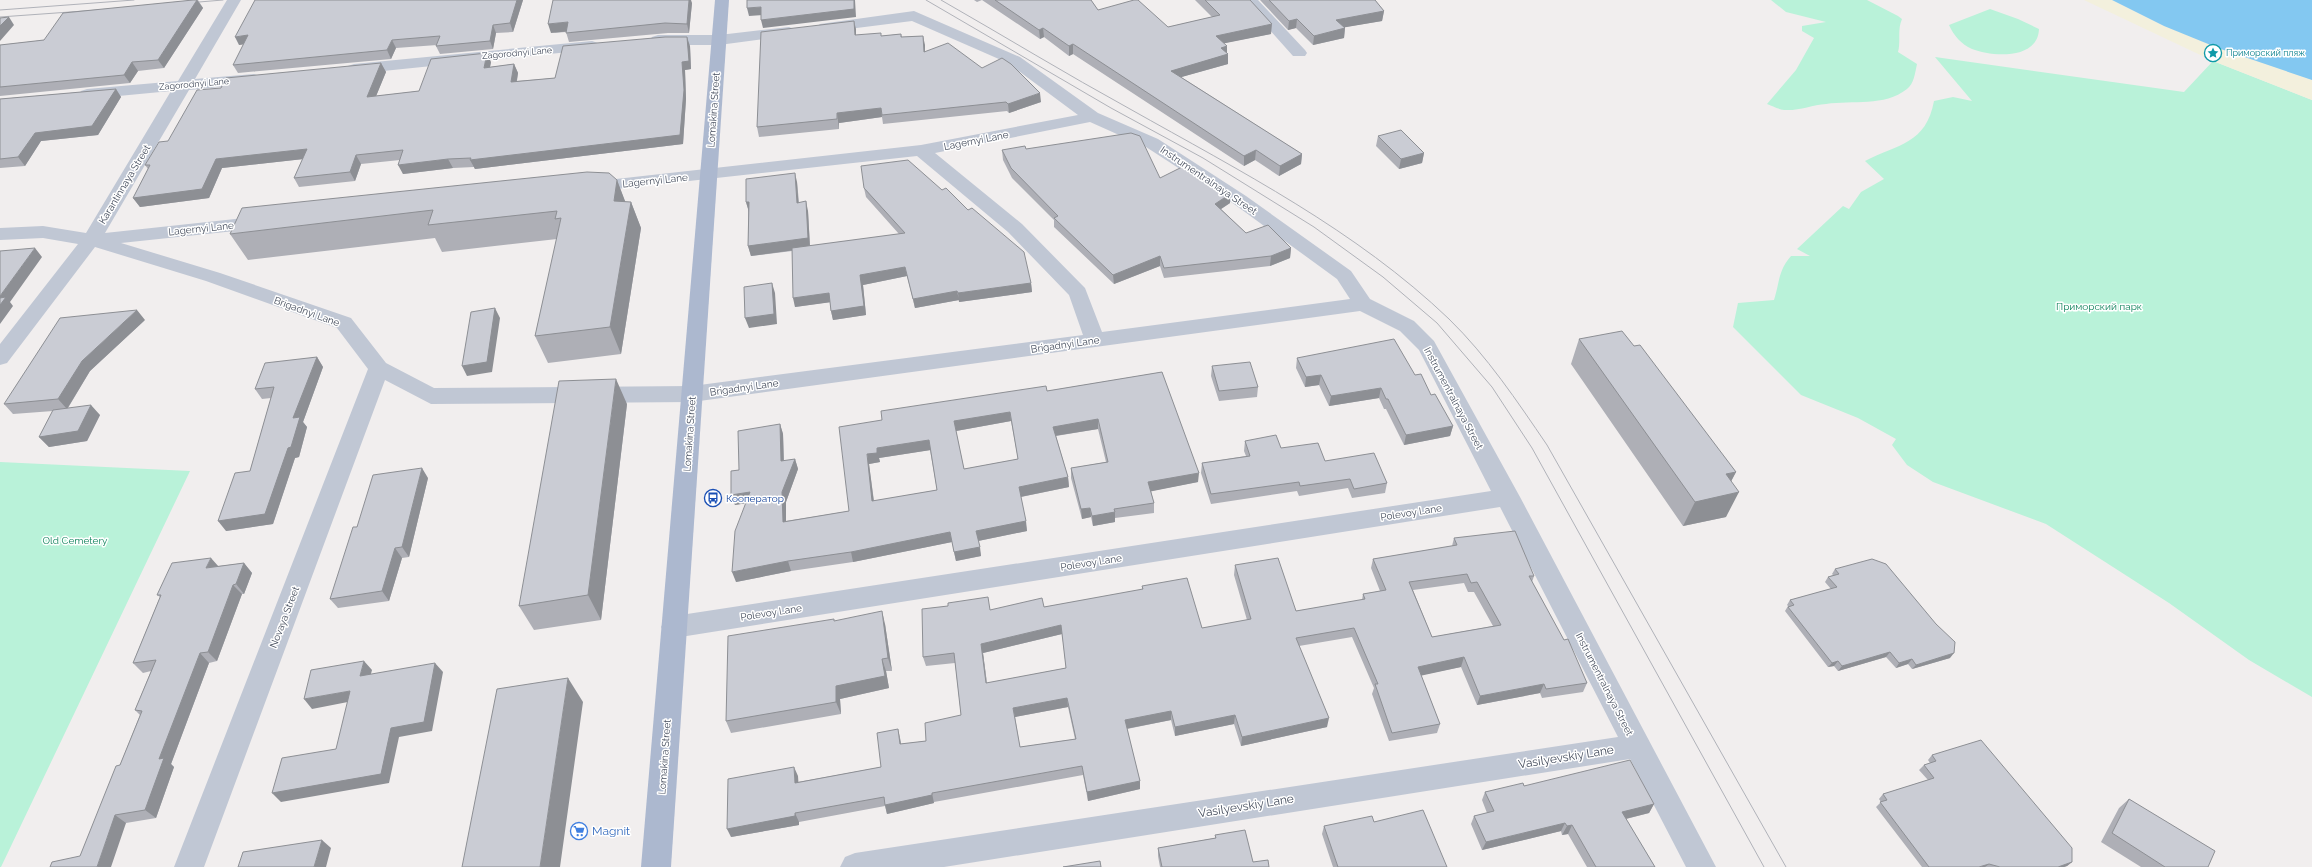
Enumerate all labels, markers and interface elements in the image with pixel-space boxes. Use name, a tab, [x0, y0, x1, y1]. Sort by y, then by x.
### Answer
place icon: Приморский пляж	[2203, 43, 2223, 63]
street label: Zagorodnyi Lane	[481, 45, 553, 61]
place label: Приморский пляж	[2226, 48, 2305, 58]
street label: Lomakina Street	[705, 71, 722, 148]
street label: Zagorodnyi Lane	[158, 76, 230, 92]
street label: Lagernyi Lane	[943, 129, 1010, 152]
street label: Karantinnaya Street	[97, 142, 153, 226]
street label: Instrumentralnaya Street	[1158, 144, 1260, 217]
street label: Lagernyi Lane	[622, 172, 688, 189]
street label: Lagernyi Lane	[168, 220, 234, 237]
street label: Brigadnyi Lane	[272, 294, 341, 328]
park label: Приморский парк	[2056, 301, 2142, 312]
street label: Brigadnyi Lane	[1030, 334, 1100, 355]
street label: Instrumentralnaya Street	[1422, 345, 1485, 452]
street label: Brigadnyi Lane	[709, 377, 779, 398]
street label: Lomakina Street	[681, 395, 698, 472]
bus stop icon: Кооператор	[703, 488, 723, 508]
place label: Кооператор	[726, 493, 784, 504]
street label: Polevoy Lane	[1380, 502, 1443, 523]
park label: Old Cemetery	[43, 535, 108, 546]
street label: Polevoy Lane	[1060, 552, 1123, 573]
street label: Novaya Street	[268, 584, 301, 649]
street label: Polevoy Lane	[740, 602, 803, 623]
street label: Instrumentralnaya Street	[1574, 631, 1636, 738]
street label: Lomakina Street	[656, 718, 673, 795]
street label: Vasilyevskiy Lane	[1517, 743, 1615, 771]
street label: Vasilyevskiy Lane	[1197, 792, 1295, 820]
supermarket icon: Magnit	[569, 821, 589, 841]
place label: Magnit	[592, 824, 630, 838]

